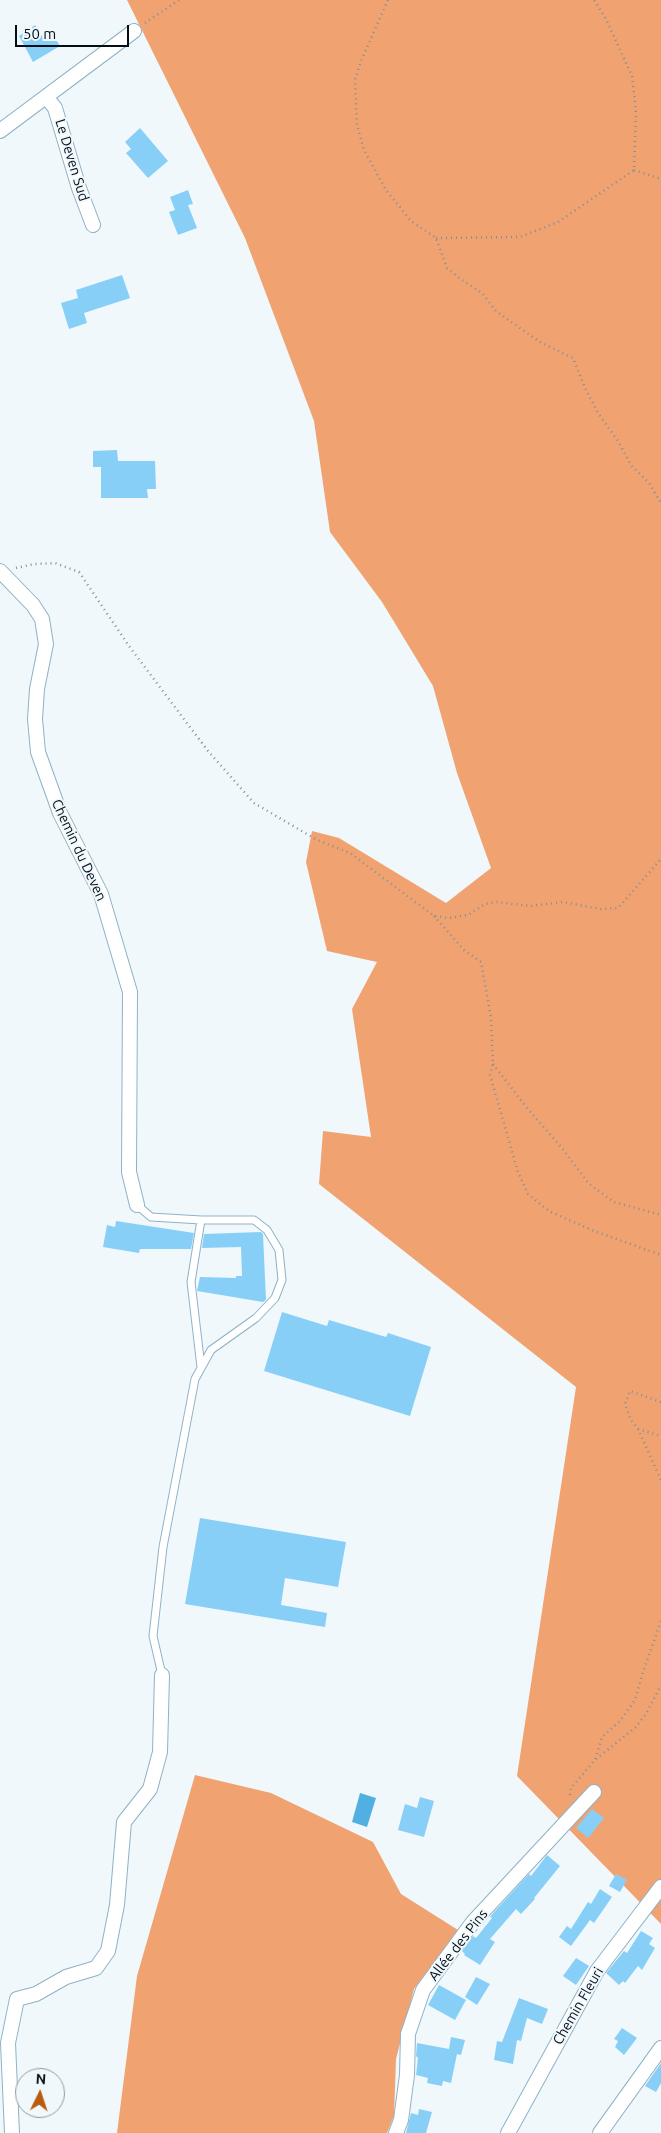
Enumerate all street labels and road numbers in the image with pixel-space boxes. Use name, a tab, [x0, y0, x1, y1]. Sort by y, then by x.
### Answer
street label: Le Deven Sud	[52, 117, 92, 203]
street label: Chemin du Deven	[48, 796, 110, 904]
street label: Allée des Pins	[425, 1906, 491, 1984]
street label: Chemin Fleuri	[549, 1964, 607, 2048]

